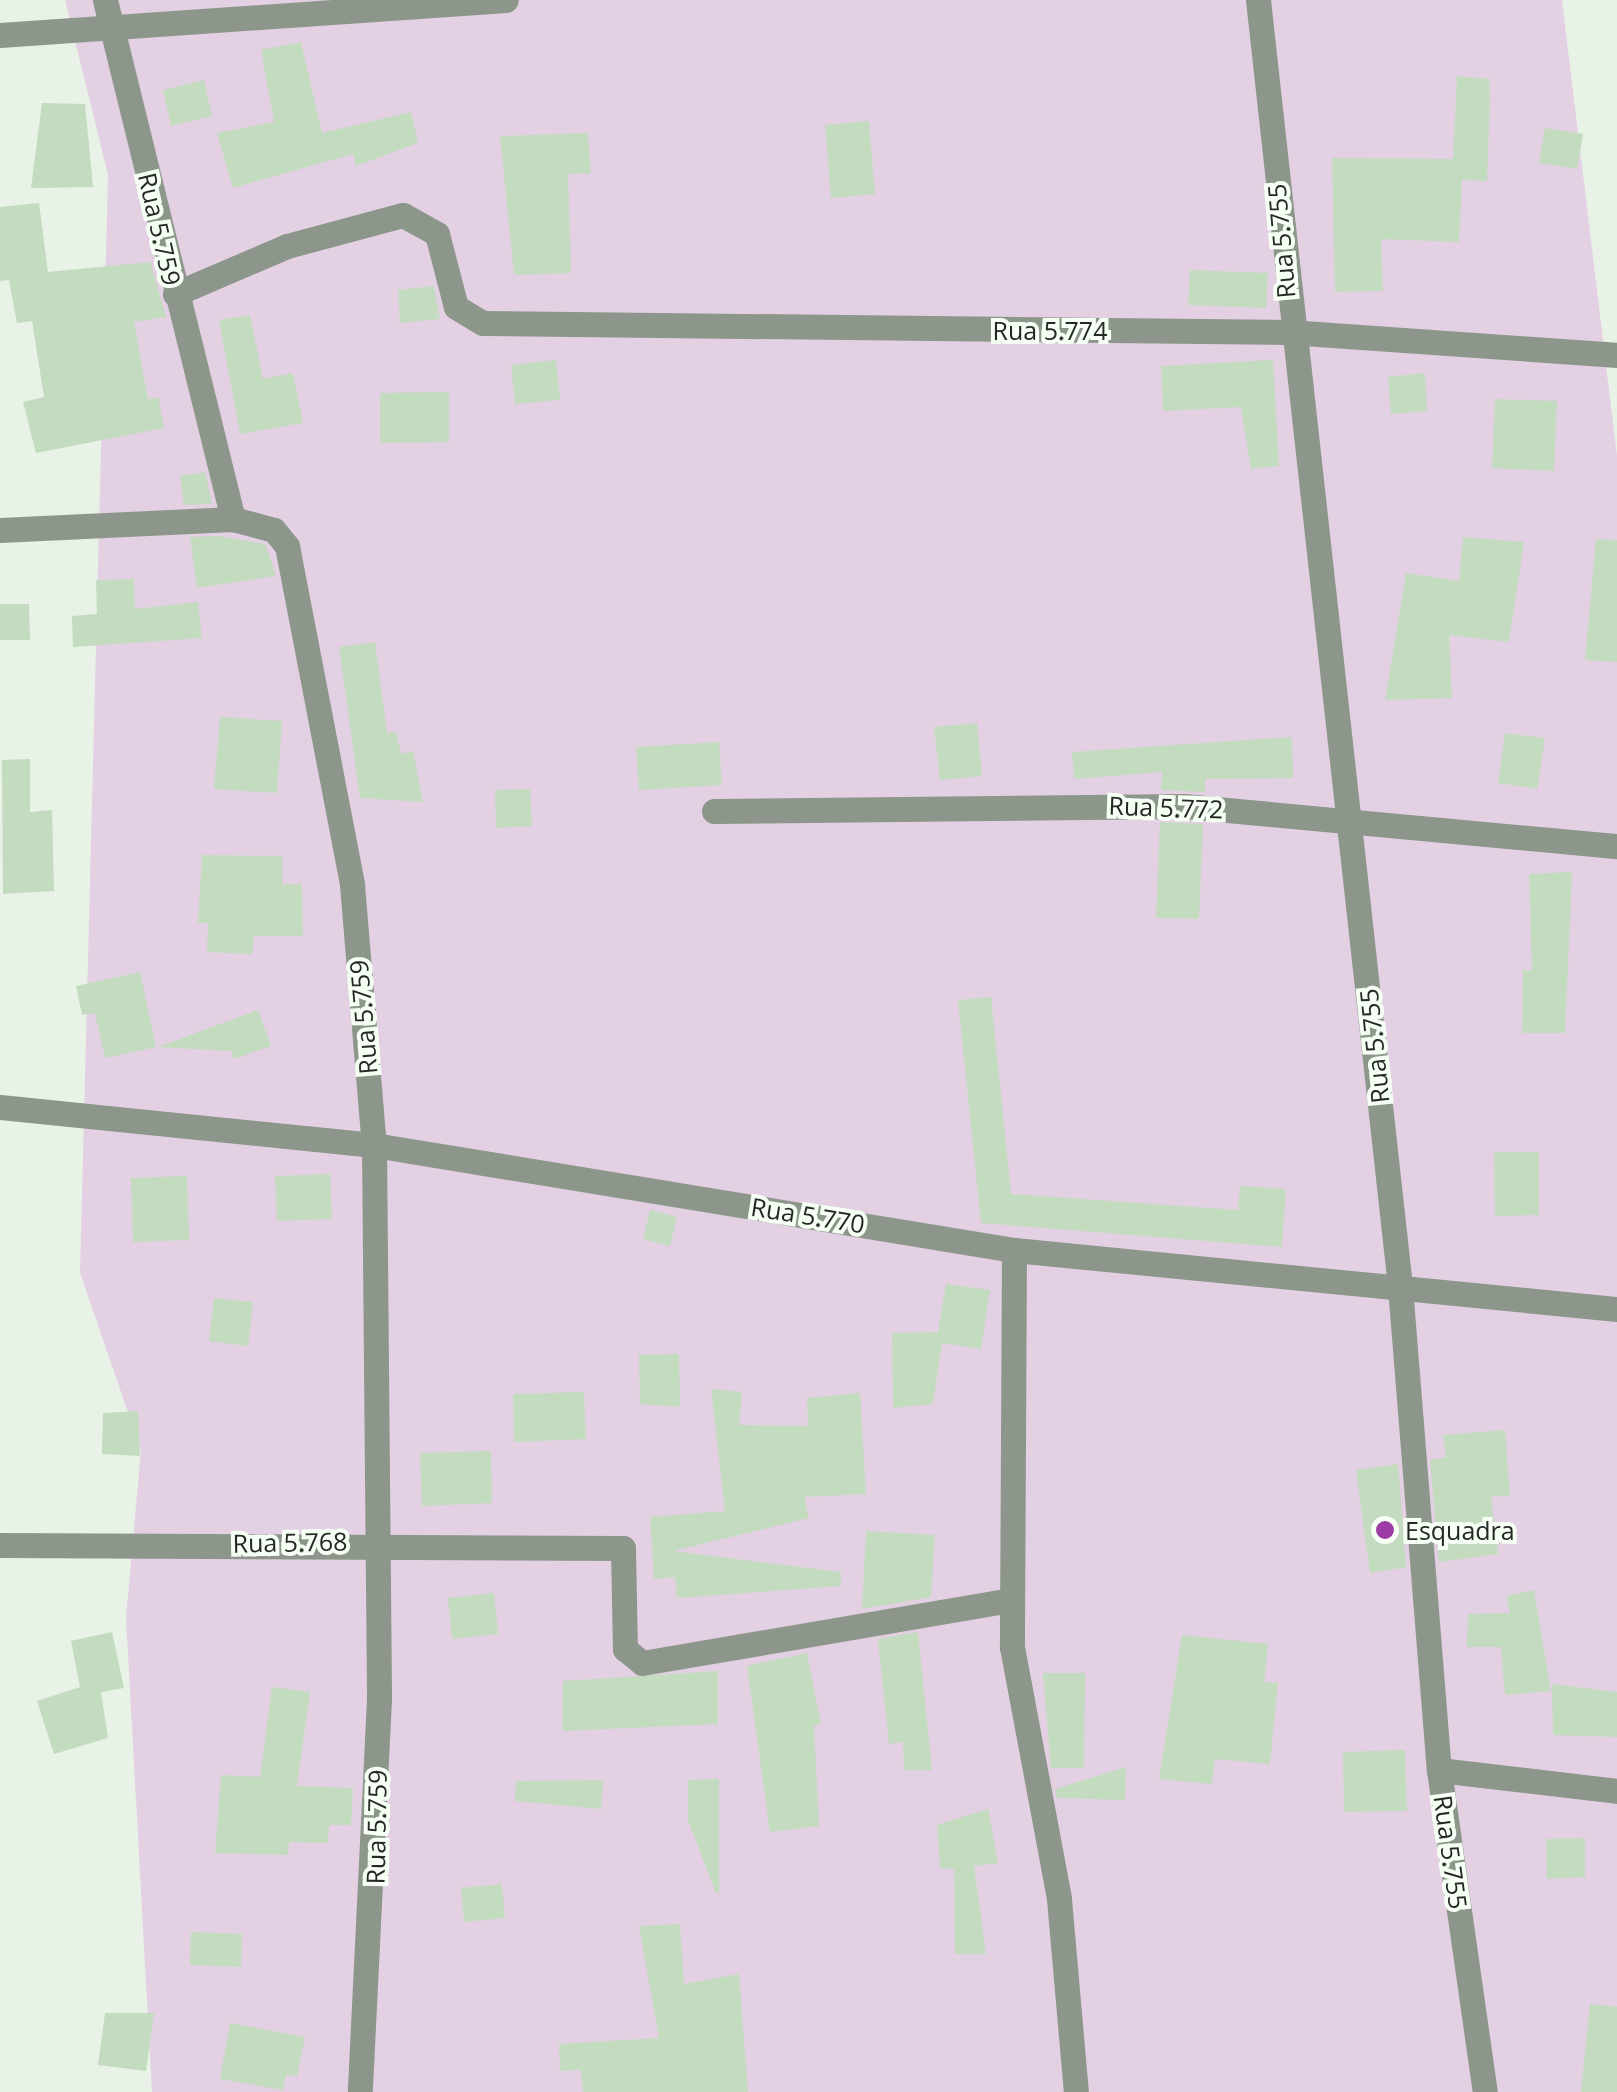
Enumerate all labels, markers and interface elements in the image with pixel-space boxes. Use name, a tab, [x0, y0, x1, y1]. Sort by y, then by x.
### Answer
street label: Rua 5.759	[132, 170, 188, 288]
street label: Rua 5.755	[1261, 182, 1301, 300]
street label: Rua 5.774	[993, 315, 1107, 345]
street label: Rua 5.772	[1108, 790, 1224, 824]
street label: Rua 5.759	[343, 958, 383, 1076]
street label: Rua 5.755	[1353, 987, 1395, 1105]
street label: Rua 5.770	[749, 1191, 867, 1239]
place label: Esquadra	[1405, 1515, 1515, 1545]
marker: Esquadra	[1374, 1519, 1396, 1541]
street label: Rua 5.768	[232, 1526, 348, 1558]
street label: Rua 5.759	[360, 1769, 392, 1885]
street label: Rua 5.755	[1428, 1793, 1474, 1911]

